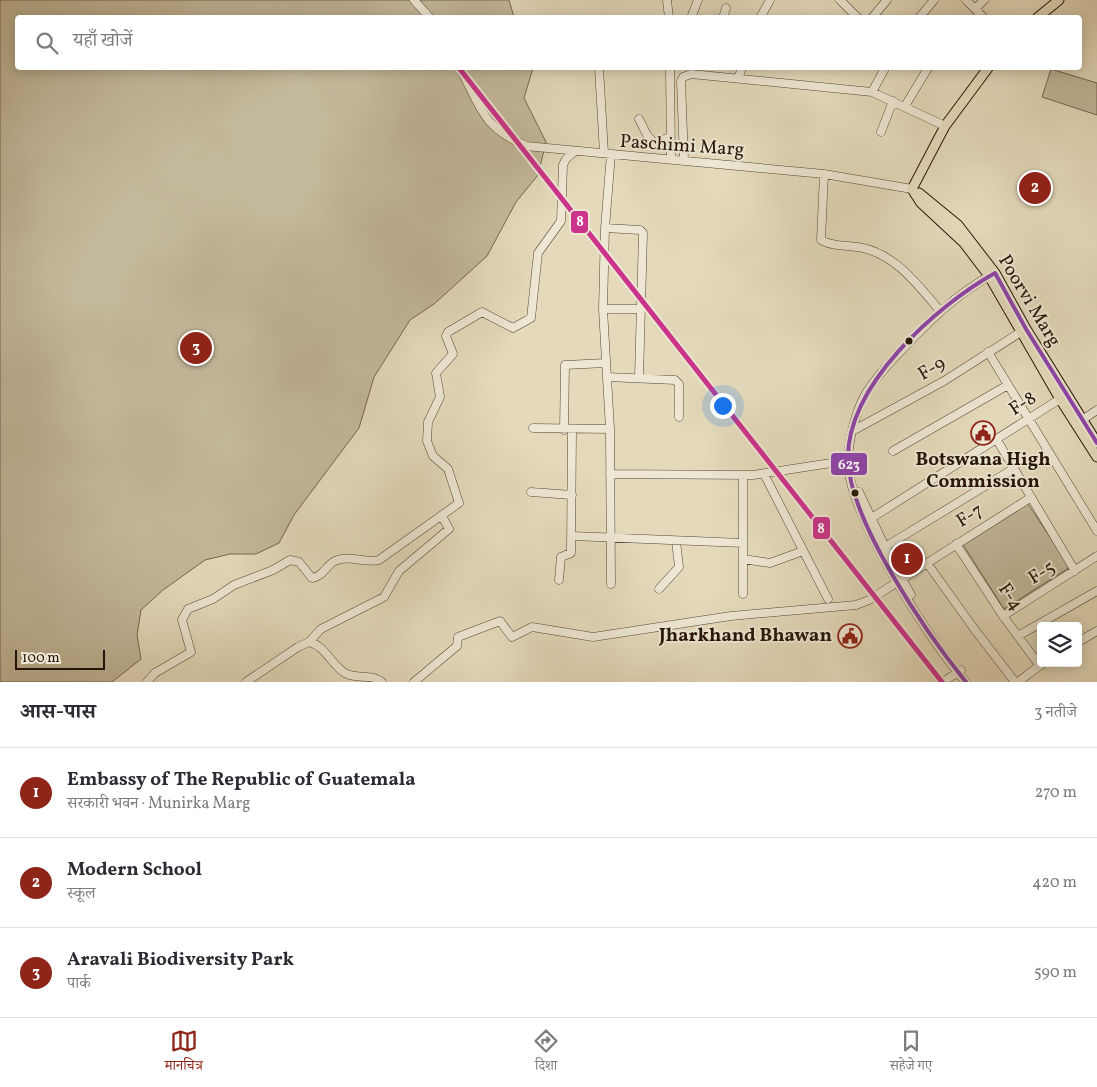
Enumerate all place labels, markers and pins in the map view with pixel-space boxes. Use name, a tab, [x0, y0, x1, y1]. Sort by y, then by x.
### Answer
pin: 2	[1019, 169, 1051, 207]
pin: 3	[180, 329, 212, 367]
unlabelled marker	[904, 336, 914, 346]
public building icon: Botswana High Commission	[970, 420, 996, 446]
place label: Botswana High Commission	[915, 447, 1051, 495]
unlabelled marker	[850, 488, 860, 498]
pin: 1	[891, 540, 923, 578]
place label: Jharkhand Bhawan	[658, 623, 832, 649]
public building icon: Jharkhand Bhawan	[837, 623, 863, 649]

